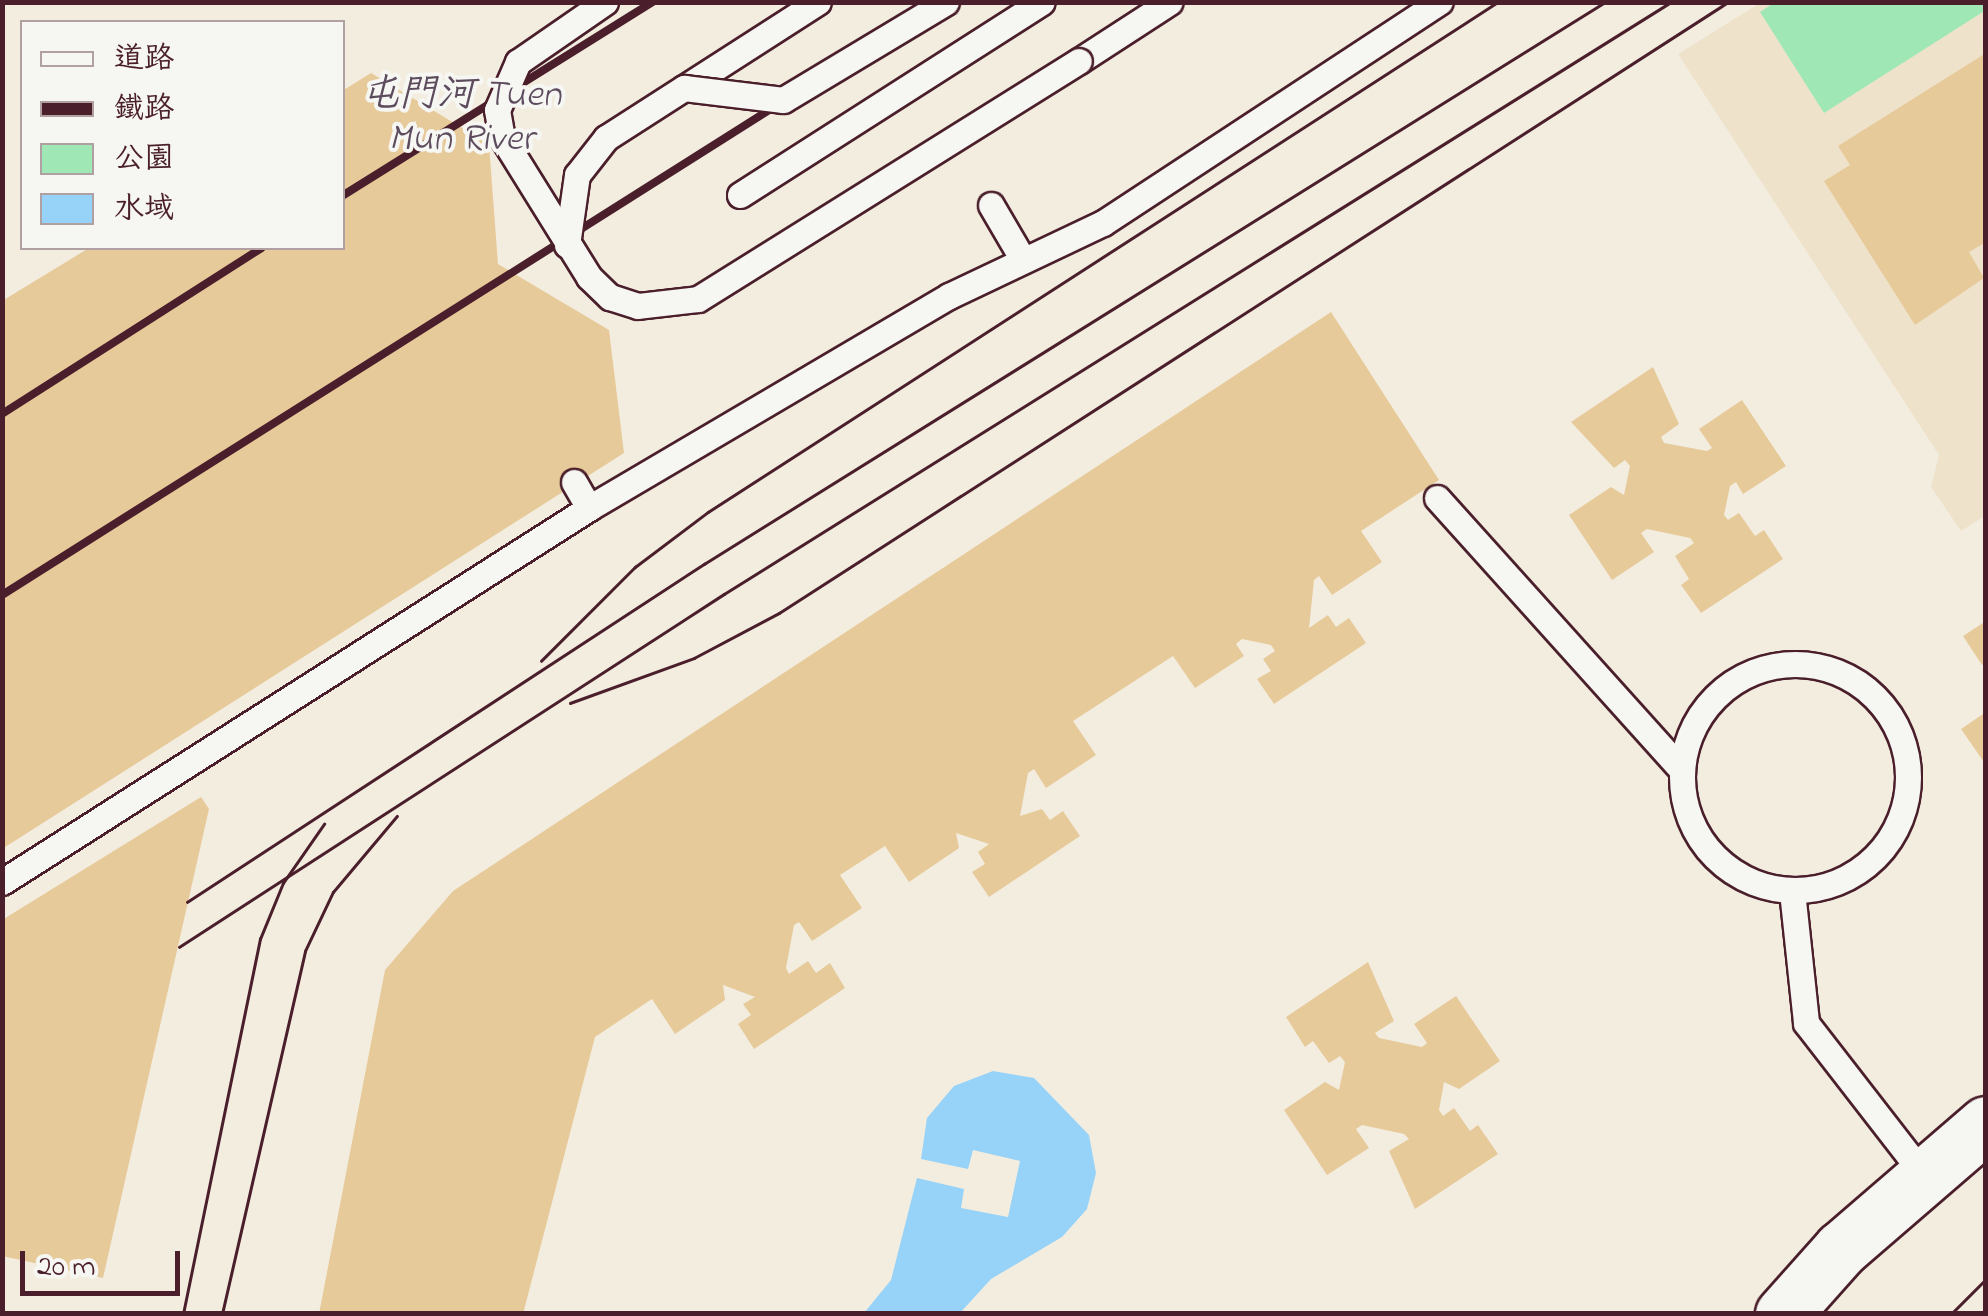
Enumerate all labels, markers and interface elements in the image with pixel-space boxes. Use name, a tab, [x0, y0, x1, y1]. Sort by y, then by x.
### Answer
legend	[20, 20, 345, 250]
text: 道路	[114, 38, 174, 82]
water label: 屯門河 Tuen Mun River	[361, 74, 561, 163]
text: 鐵路	[114, 88, 174, 132]
text: 公園	[114, 138, 174, 182]
text: 水域	[114, 188, 174, 232]
scale bar	[25, 1231, 185, 1293]
text: 20 m	[37, 1246, 96, 1290]

